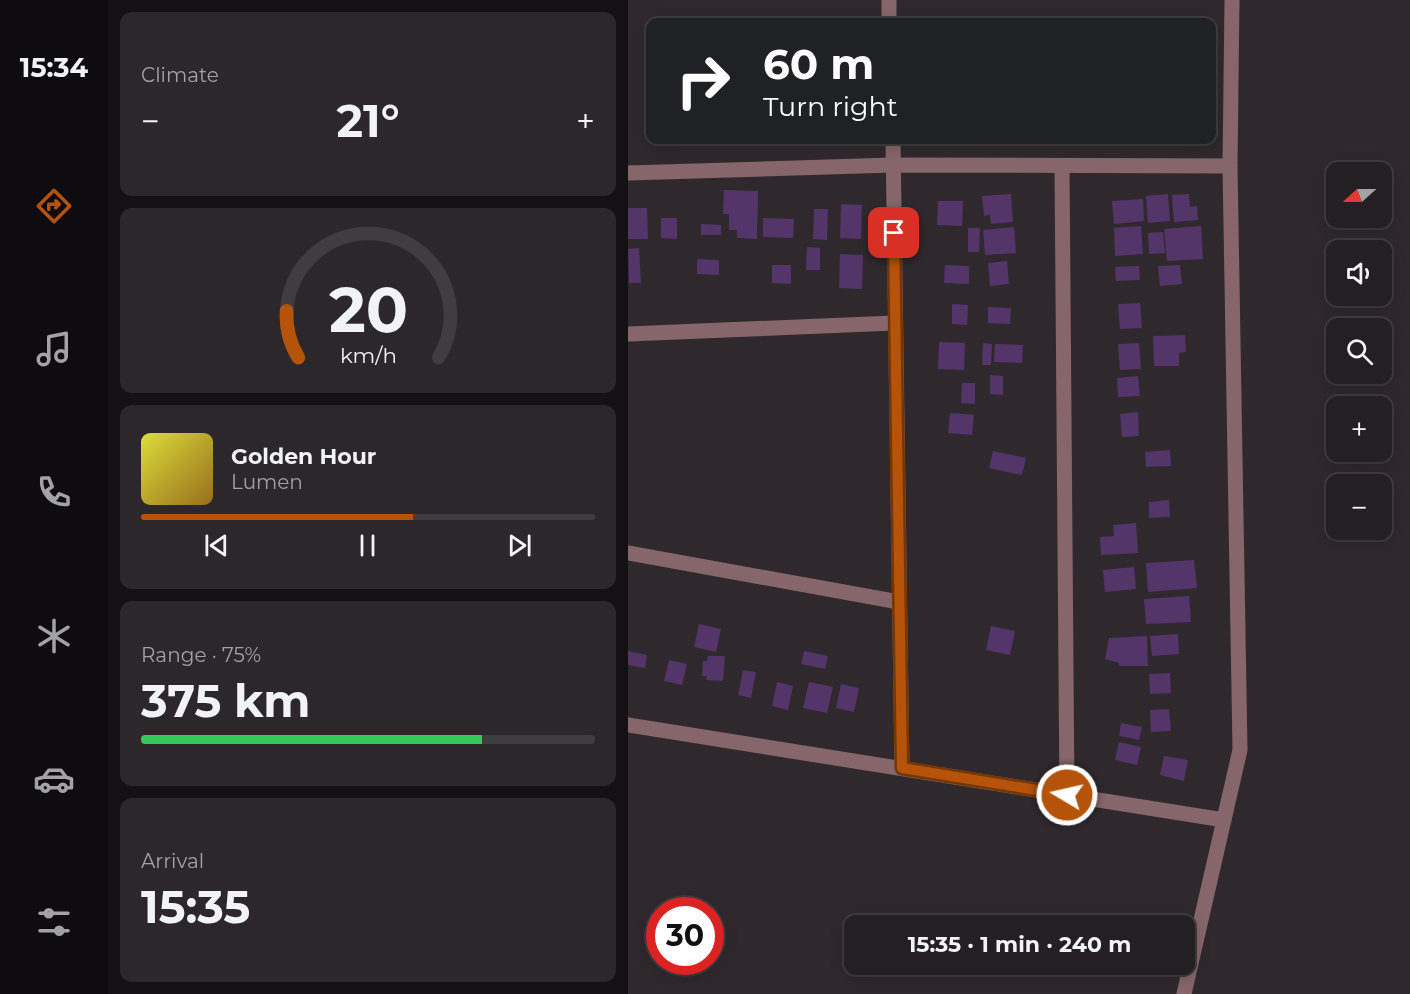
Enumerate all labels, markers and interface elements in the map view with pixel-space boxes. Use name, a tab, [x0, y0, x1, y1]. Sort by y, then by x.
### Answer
text: 60 m	[763, 38, 874, 90]
icon: right	[664, 42, 742, 120]
text: 15:34	[20, 51, 88, 84]
text: Climate	[141, 63, 219, 87]
text: Turn right	[763, 90, 898, 123]
text: 21°	[336, 93, 400, 148]
text: −	[141, 101, 160, 141]
text: +	[576, 101, 595, 141]
north arrow	[1326, 162, 1392, 228]
map controls	[1326, 162, 1392, 540]
icon: directions	[33, 185, 75, 227]
pin	[868, 207, 919, 258]
icon: arrive	[877, 216, 910, 249]
button: sound	[1326, 240, 1392, 306]
text: 20	[328, 272, 408, 348]
button: search	[1326, 318, 1392, 384]
icon: music	[33, 328, 75, 370]
text: km/h	[339, 342, 397, 368]
button: +	[1326, 396, 1392, 462]
text: Golden Hour	[231, 443, 376, 470]
text: Lumen	[231, 470, 303, 494]
icon: phone	[33, 471, 75, 513]
button: −	[1326, 474, 1392, 540]
icon: previous	[200, 529, 233, 562]
icon: pause	[351, 529, 384, 562]
icon: next	[503, 529, 536, 562]
icon: climate	[33, 615, 75, 657]
text: Range · 75%	[141, 643, 261, 667]
text: 375 km	[141, 673, 310, 728]
icon: car	[33, 758, 75, 800]
position arrow	[1035, 763, 1099, 827]
text: Arrival	[141, 849, 204, 873]
text: 15:35	[141, 879, 250, 934]
speed limit sign: 30	[646, 897, 724, 975]
icon: filters	[33, 901, 75, 943]
text: 15:35 · 1 min · 240 m	[908, 931, 1131, 958]

